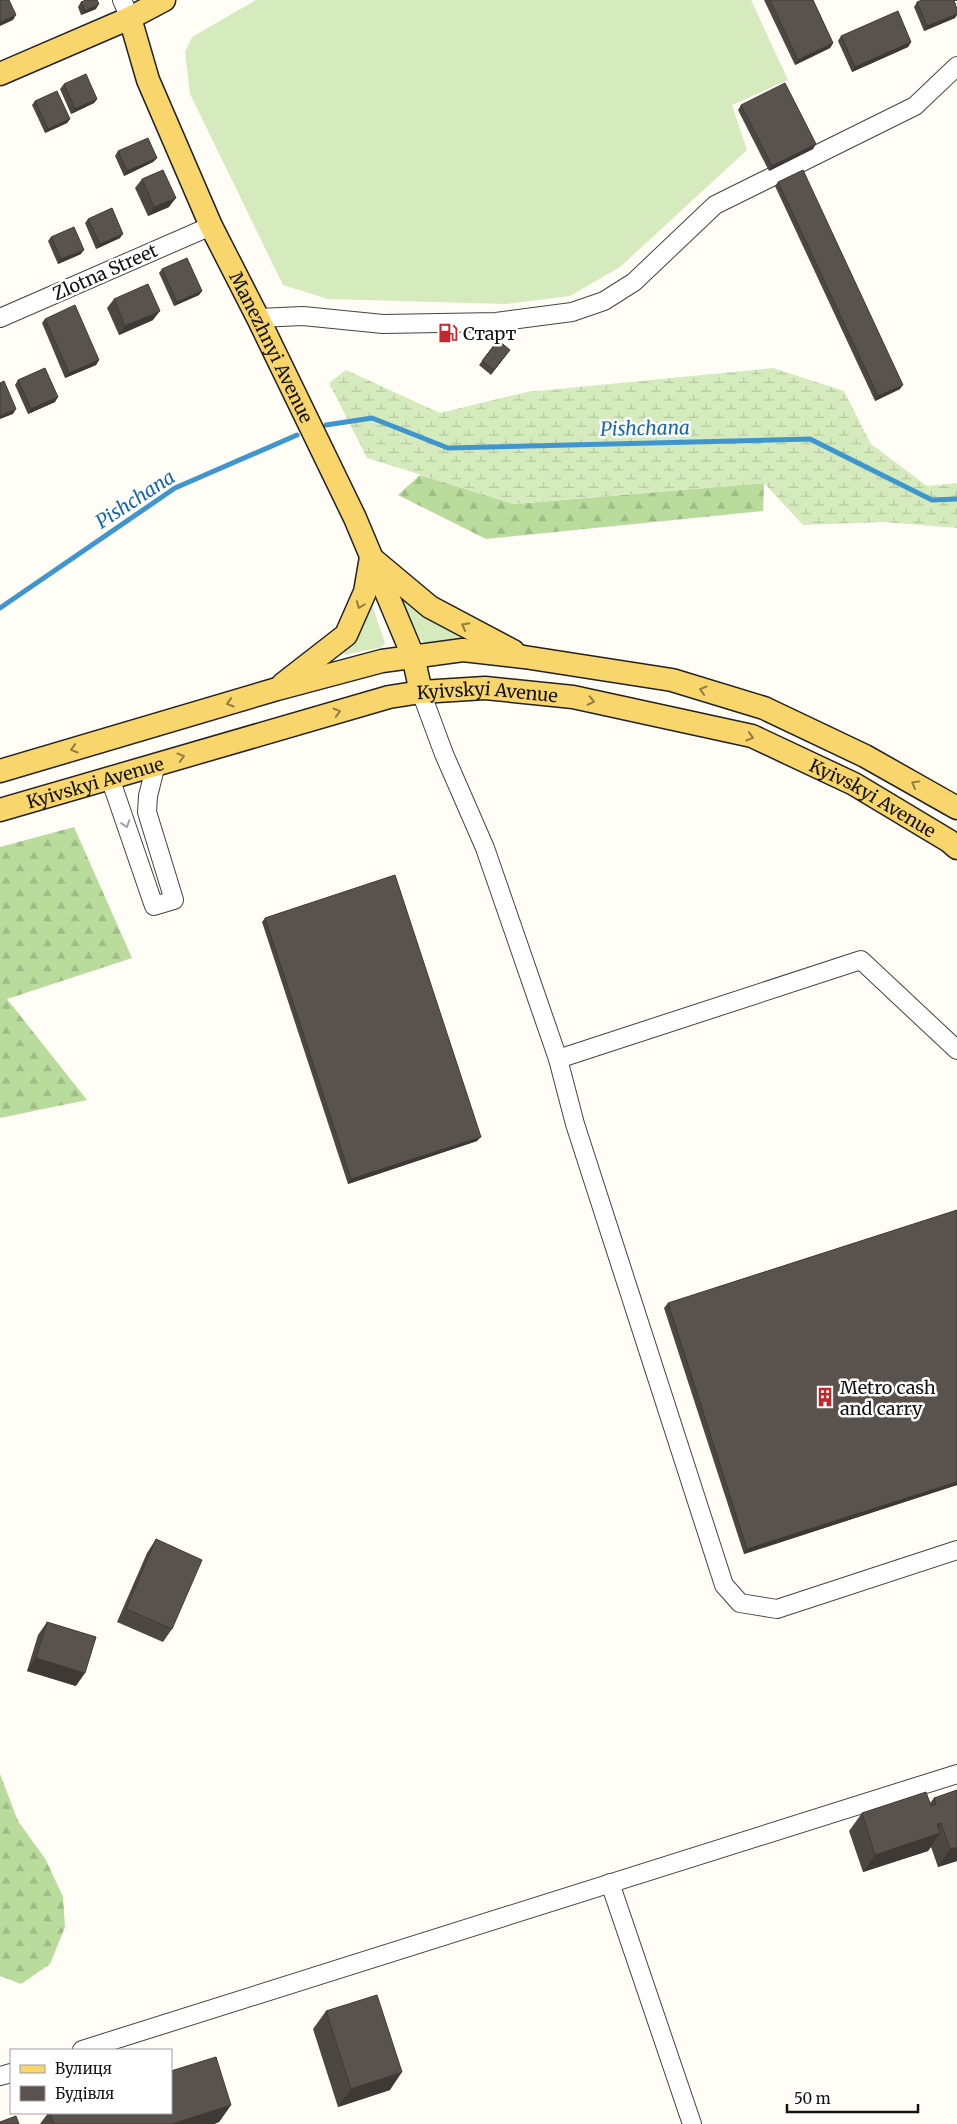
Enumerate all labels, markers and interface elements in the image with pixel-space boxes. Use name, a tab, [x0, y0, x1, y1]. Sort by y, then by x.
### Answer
street label: Zlotna Street	[49, 239, 161, 305]
street label: Manezhnyi Avenue	[225, 268, 319, 426]
fuel station icon: Старт	[437, 322, 459, 344]
place label: Старт	[463, 322, 516, 345]
water label: Pishchana	[600, 415, 690, 441]
water label: Pishchana	[91, 464, 179, 533]
one-way arrow	[356, 600, 366, 608]
one-way arrow	[462, 622, 471, 632]
street label: Kyivskyi Avenue	[416, 676, 559, 707]
one-way arrow	[699, 685, 708, 695]
one-way arrow	[587, 695, 596, 706]
one-way arrow	[226, 697, 235, 707]
one-way arrow	[333, 707, 341, 717]
one-way arrow	[745, 731, 753, 741]
one-way arrow	[71, 743, 79, 753]
street label: Kyivskyi Avenue	[24, 752, 166, 813]
one-way arrow	[177, 752, 185, 762]
street label: Kyivskyi Avenue	[806, 753, 940, 842]
one-way arrow	[911, 780, 920, 790]
one-way arrow	[120, 819, 130, 828]
place label: Metro cash and carry	[840, 1376, 936, 1420]
building icon: Metro cash and carry	[814, 1386, 836, 1408]
legend	[10, 2049, 172, 2114]
text: Вулиця	[55, 2059, 112, 2078]
scale bar	[787, 2082, 918, 2114]
text: Будівля	[55, 2084, 114, 2103]
text: 50 m	[794, 2089, 831, 2108]

